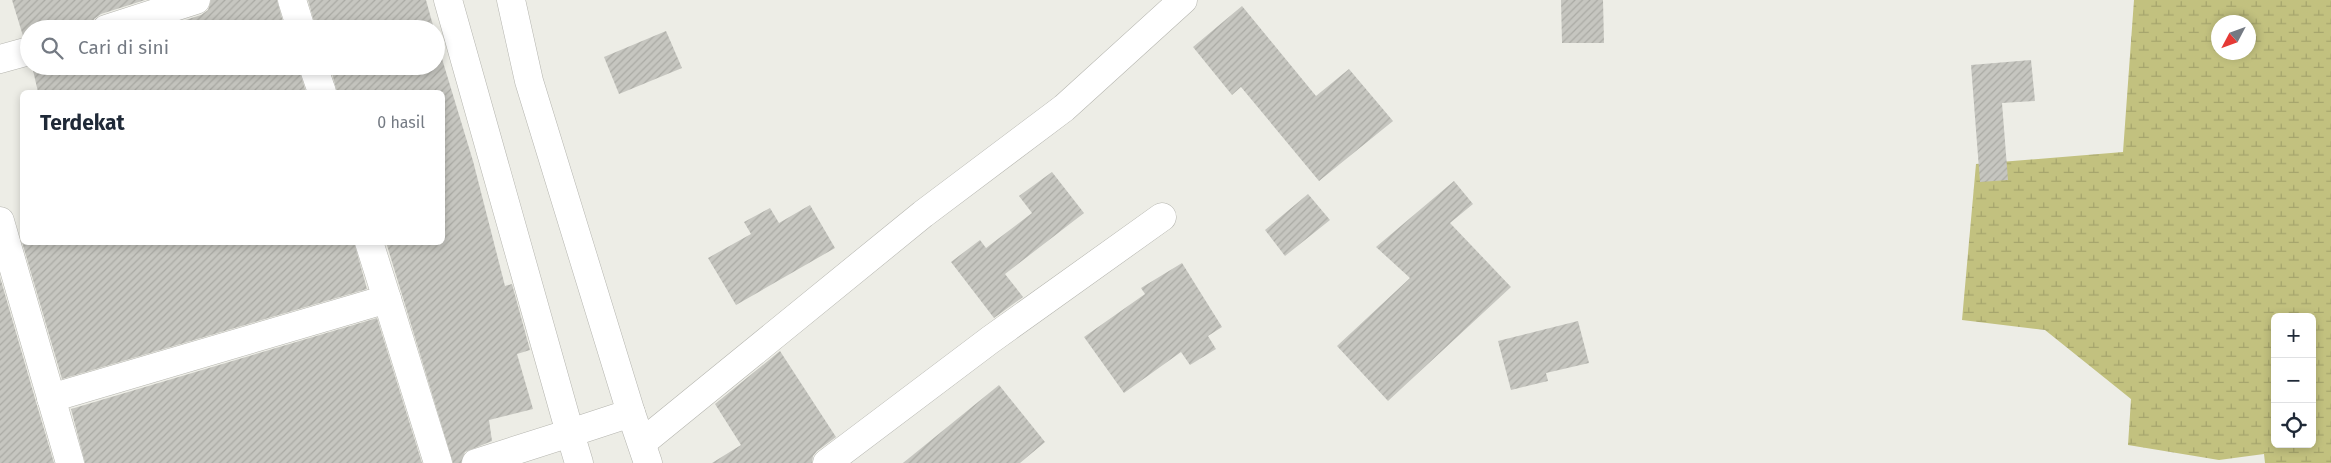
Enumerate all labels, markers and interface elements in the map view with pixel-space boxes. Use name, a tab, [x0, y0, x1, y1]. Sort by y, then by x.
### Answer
north arrow	[2211, 15, 2256, 60]
search box	[20, 20, 445, 75]
icon: search	[38, 34, 66, 62]
text: Cari di sini	[78, 36, 169, 59]
text: Terdekat	[40, 110, 125, 136]
text: 0 hasil	[377, 113, 425, 132]
map controls	[2271, 313, 2316, 448]
button: +	[2271, 313, 2316, 358]
button: −	[2271, 358, 2316, 403]
button: locate	[2271, 403, 2316, 448]

